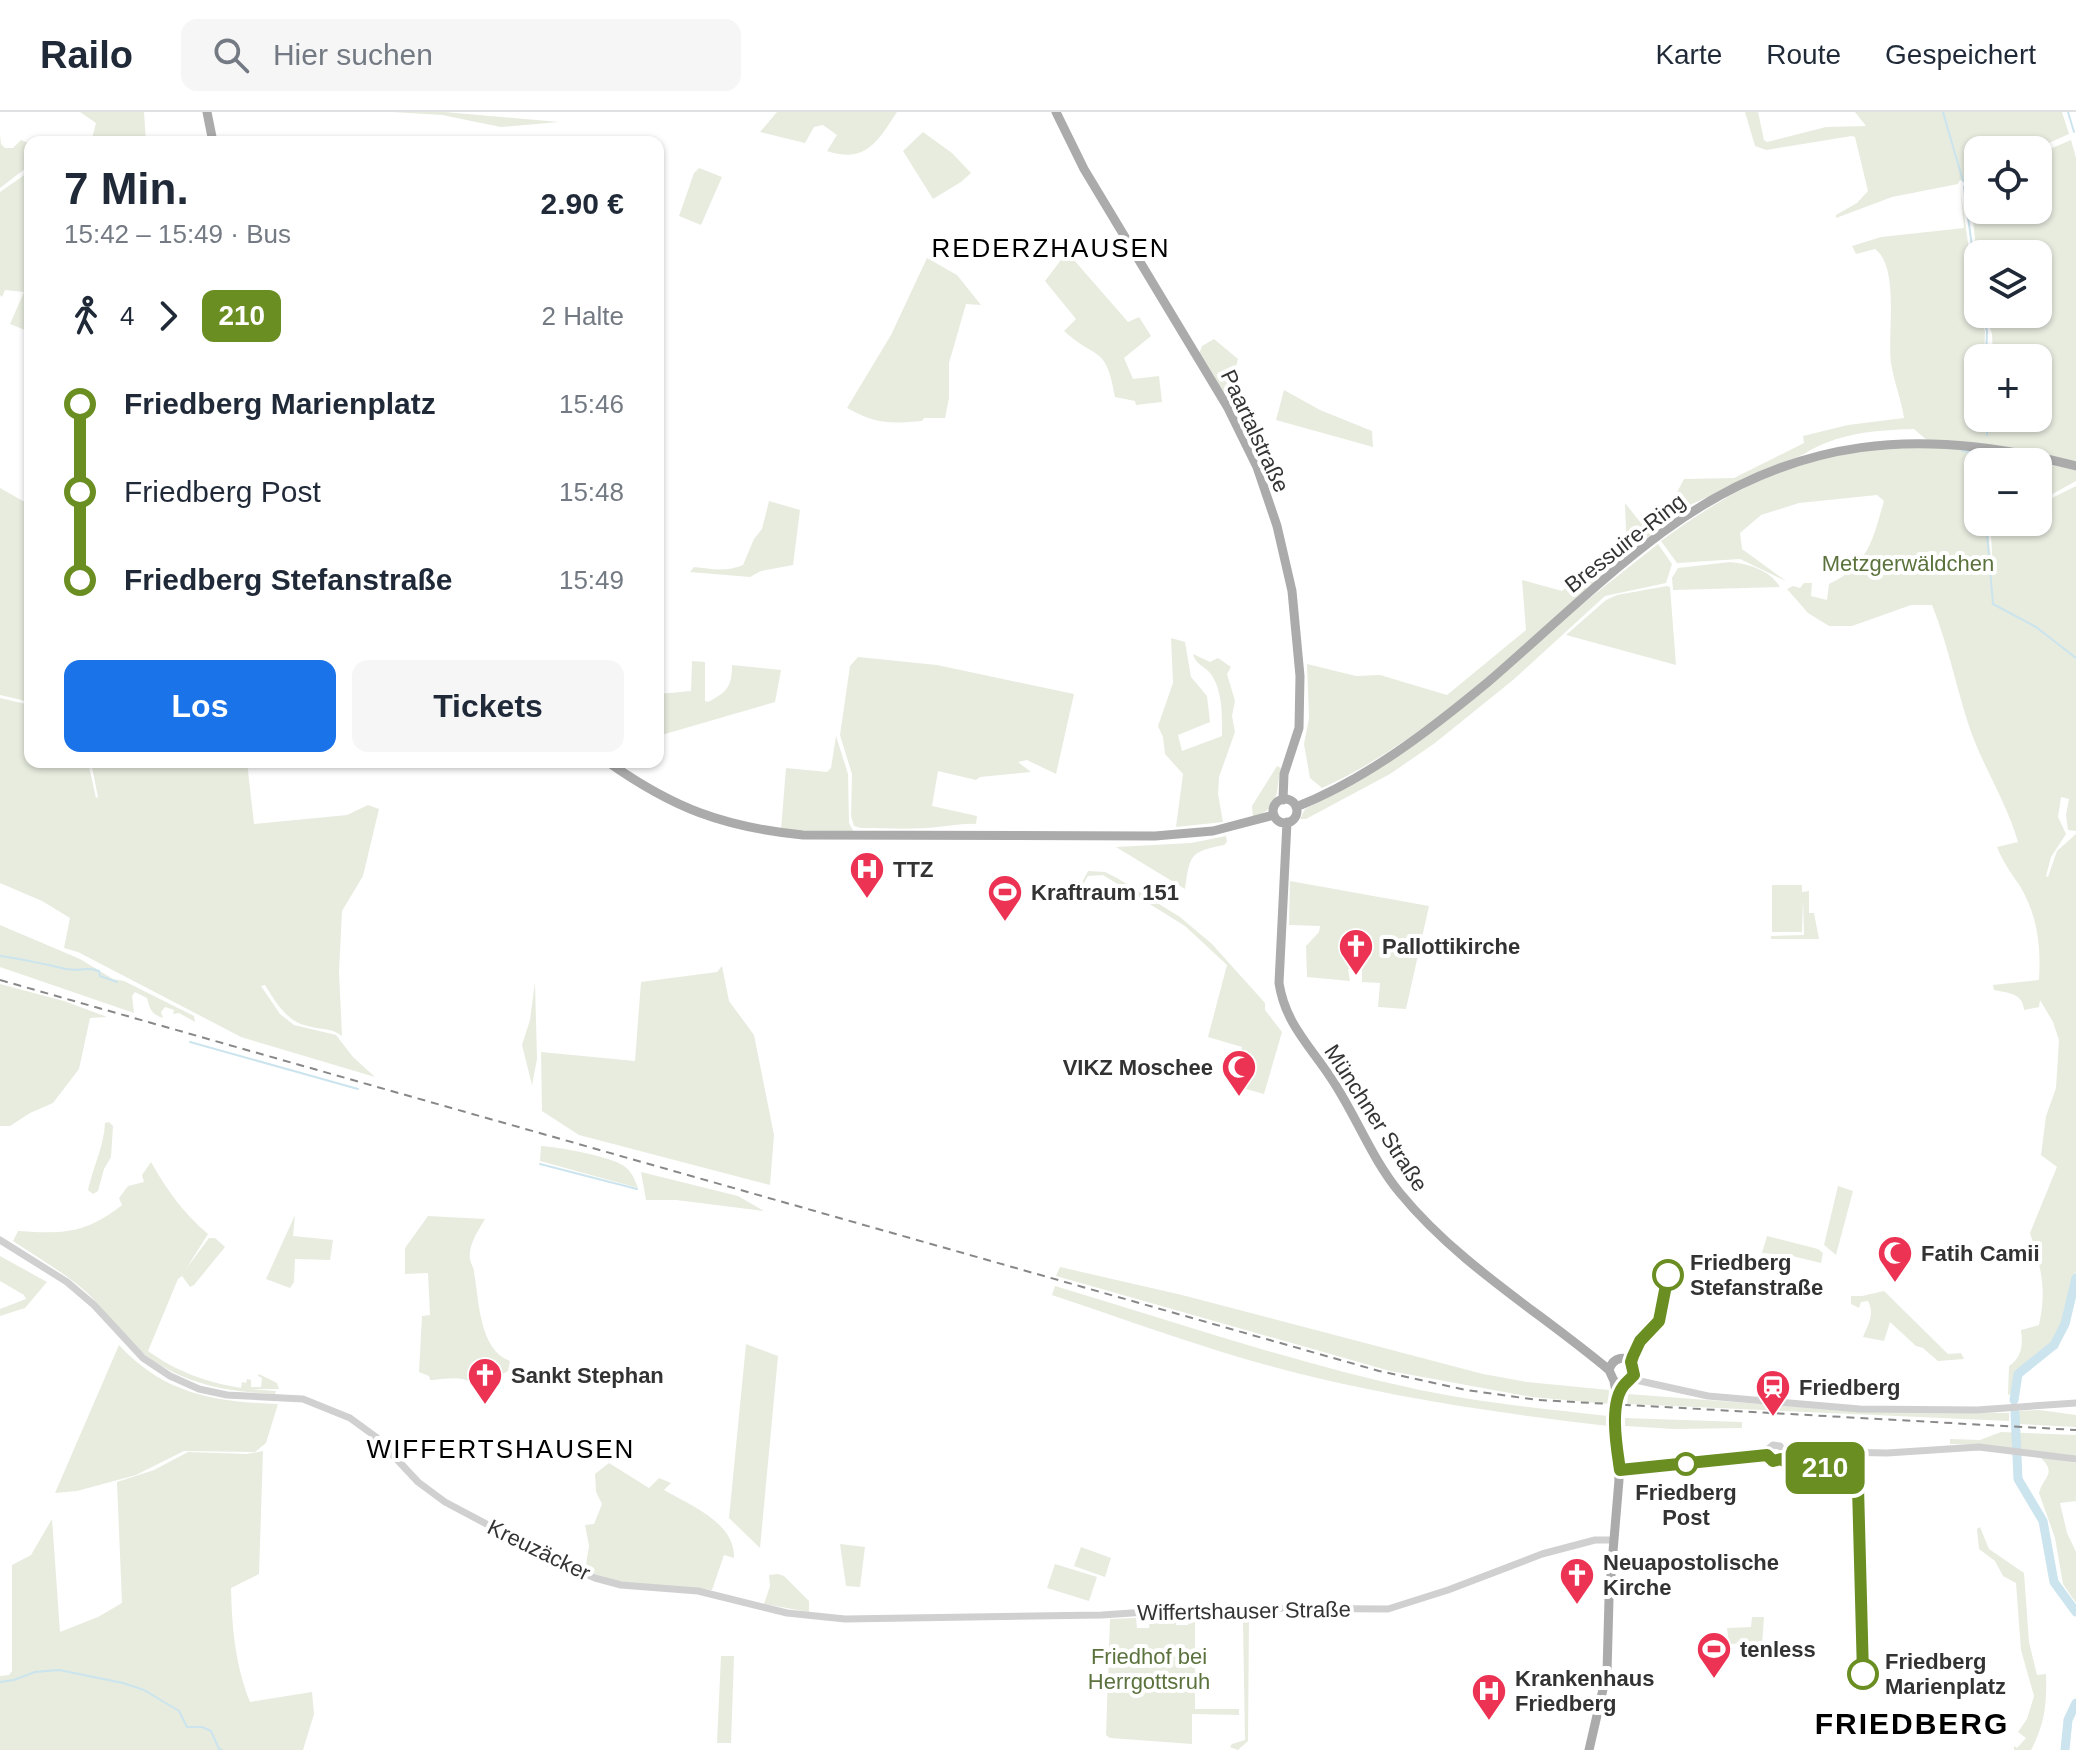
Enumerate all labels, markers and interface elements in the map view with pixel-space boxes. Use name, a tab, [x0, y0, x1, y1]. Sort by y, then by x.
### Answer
search box	[181, 19, 741, 91]
icon: search	[209, 33, 253, 77]
text: Railo	[40, 34, 133, 76]
text: Hier suchen	[273, 38, 433, 71]
text: Karte	[1655, 39, 1722, 70]
text: Route	[1766, 39, 1841, 70]
text: Gespeichert	[1885, 39, 2036, 70]
map controls	[1964, 136, 2052, 536]
button: locate	[1964, 136, 2052, 224]
text: 7 Min.	[64, 164, 189, 213]
text: 2.90 €	[541, 187, 624, 220]
text: 15:42 – 15:49 · Bus	[64, 219, 291, 249]
district label: REDERZHAUSEN	[931, 233, 1171, 263]
button: layers	[1964, 240, 2052, 328]
icon: walk	[64, 294, 108, 338]
icon: forward	[146, 294, 190, 338]
text: 210	[218, 300, 265, 331]
text: 4	[120, 301, 134, 331]
text: 2 Halte	[542, 301, 624, 331]
button: +	[1964, 344, 2052, 432]
street label: Paartalstraße	[1216, 366, 1294, 496]
text: Friedberg Marienplatz	[124, 387, 436, 420]
text: 15:46	[559, 389, 624, 419]
button: −	[1964, 448, 2052, 536]
text: Friedberg Post	[124, 475, 321, 508]
text: 15:48	[559, 477, 624, 507]
street label: Bressuire-Ring	[1560, 488, 1690, 598]
park label: Metzgerwäldchen	[1822, 551, 1994, 576]
text: Friedberg Stefanstraße	[124, 563, 452, 596]
text: 15:49	[559, 565, 624, 595]
button: Los	[64, 660, 336, 752]
button: Tickets	[352, 660, 624, 752]
hospital icon: TTZ	[848, 850, 886, 900]
place label: TTZ	[893, 857, 933, 882]
sports icon: Kraftraum 151	[986, 873, 1024, 923]
place label: Kraftraum 151	[1031, 880, 1179, 905]
church icon: Pallottikirche	[1337, 927, 1375, 977]
place label: Pallottikirche	[1382, 934, 1520, 959]
street label: Münchner Straße	[1319, 1040, 1433, 1196]
mosque icon: VIKZ Moschee	[1220, 1048, 1258, 1098]
place label: VIKZ Moschee	[1063, 1055, 1213, 1080]
mosque icon: Fatih Camii	[1876, 1234, 1914, 1284]
place label: Fatih Camii	[1921, 1241, 2040, 1266]
place label: Friedberg Stefanstraße	[1690, 1250, 1823, 1300]
marker: Friedberg Stefanstraße	[1653, 1260, 1683, 1290]
church icon: Sankt Stephan	[466, 1356, 504, 1406]
place label: Sankt Stephan	[511, 1363, 664, 1388]
station icon: Friedberg	[1754, 1368, 1792, 1418]
place label: Friedberg	[1799, 1375, 1900, 1400]
district label: WIFFERTSHAUSEN	[367, 1434, 635, 1464]
line badge: 210	[1779, 1442, 1871, 1494]
text: 210	[1802, 1452, 1848, 1483]
marker: Friedberg Post	[1675, 1453, 1697, 1475]
place label: Friedberg Post	[1635, 1480, 1737, 1530]
street label: Kreuzäcker	[484, 1514, 594, 1586]
place label: Neuapostolische Kirche	[1603, 1550, 1779, 1600]
church icon: Neuapostolische Kirche	[1558, 1556, 1596, 1606]
street label: Wiffertshauser Straße	[1137, 1597, 1351, 1625]
sports icon: tenless	[1695, 1630, 1733, 1680]
place label: tenless	[1740, 1637, 1816, 1662]
park label: Friedhof bei Herrgottsruh	[1088, 1644, 1210, 1694]
place label: Friedberg Marienplatz	[1885, 1649, 2006, 1699]
marker: Friedberg Marienplatz	[1848, 1659, 1878, 1689]
place label: Krankenhaus Friedberg	[1515, 1666, 1654, 1716]
hospital icon: Krankenhaus Friedberg	[1470, 1672, 1508, 1722]
district label: FRIEDBERG	[1815, 1707, 2009, 1740]

